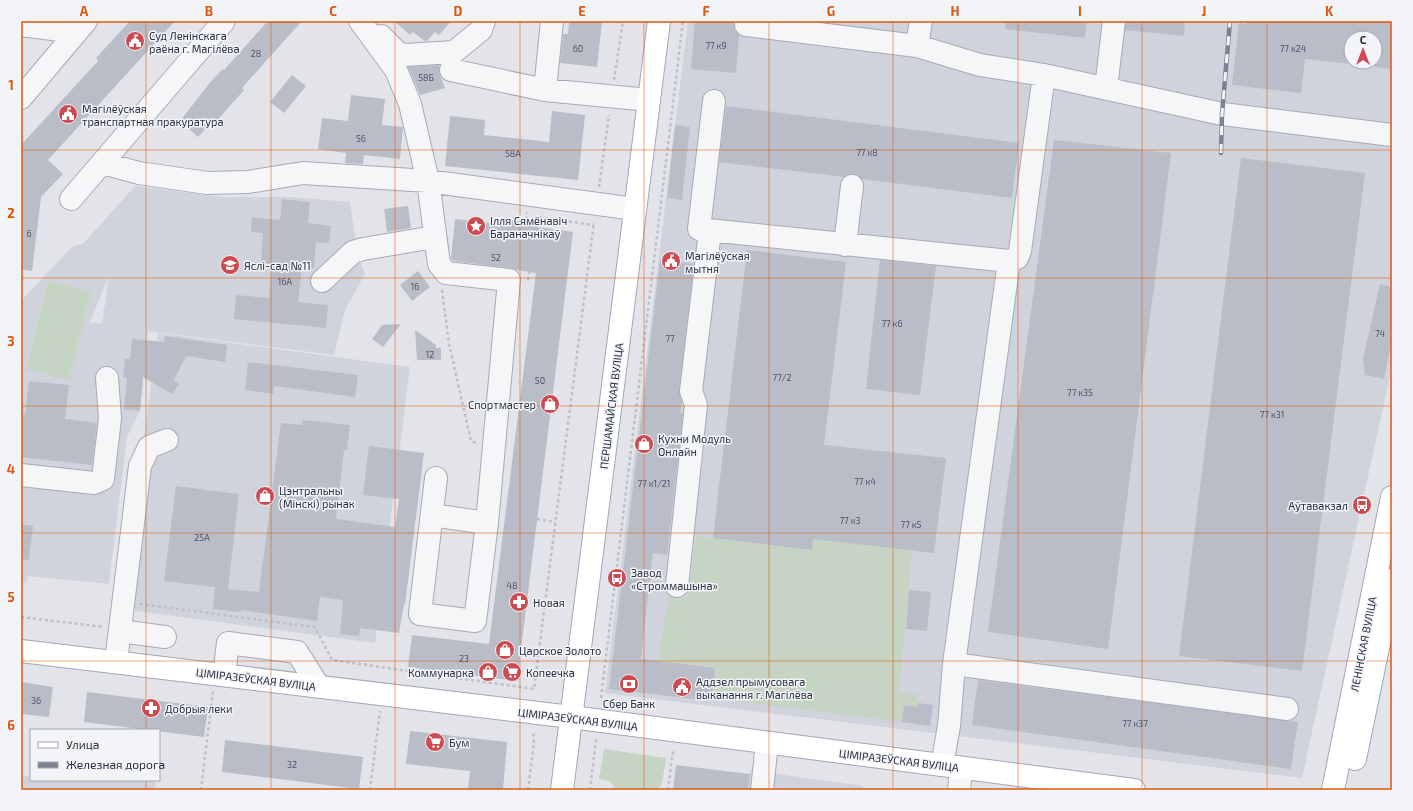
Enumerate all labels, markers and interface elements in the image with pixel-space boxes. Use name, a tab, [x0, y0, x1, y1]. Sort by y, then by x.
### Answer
text: A	[80, 3, 89, 19]
text: B	[205, 3, 213, 19]
text: C	[329, 3, 337, 19]
text: D	[454, 3, 463, 19]
text: E	[578, 3, 586, 19]
text: F	[702, 3, 710, 19]
text: G	[827, 3, 835, 19]
text: H	[951, 3, 960, 19]
text: I	[1078, 3, 1082, 19]
text: J	[1202, 3, 1206, 19]
text: K	[1325, 3, 1334, 19]
place label: Суд Ленінскага раёна г. Магілёва	[149, 29, 240, 55]
public building icon: Суд Ленінскага раёна г. Магілёва	[124, 30, 146, 52]
north arrow	[1343, 30, 1383, 70]
text: С	[1360, 33, 1367, 46]
house number: 77 к9	[705, 40, 727, 51]
house number: 60	[573, 43, 583, 54]
house number: 77 к24	[1280, 43, 1307, 54]
house number: 28	[251, 48, 261, 59]
house number: 58Б	[418, 72, 434, 83]
text: 1	[8, 77, 14, 93]
place label: Магілёўская транспартная пракуратура	[82, 102, 224, 129]
public building icon: Магілёўская транспартная пракуратура	[57, 103, 79, 125]
house number: 56	[356, 133, 366, 144]
house number: 77 к8	[856, 147, 878, 158]
house number: 58А	[505, 148, 521, 159]
text: 2	[7, 205, 15, 221]
place label: Ілля Сямёнавіч Бараначнікаў	[490, 214, 567, 241]
place icon: Ілля Сямёнавіч Бараначнікаў	[465, 215, 487, 237]
house number: 6	[26, 228, 32, 239]
place label: Магілёўская мытня	[685, 249, 750, 275]
public building icon: Магілёўская мытня	[660, 250, 682, 272]
house number: 52	[491, 252, 501, 263]
school or university icon: Яслі-сад №11	[219, 254, 241, 276]
place label: Яслі-сад №11	[244, 259, 311, 272]
house number: 16А	[278, 276, 293, 287]
house number: 16	[411, 281, 419, 292]
house number: 77 к6	[881, 318, 903, 329]
house number: 74	[1375, 328, 1386, 339]
text: 3	[7, 333, 15, 349]
house number: 77	[665, 333, 675, 344]
street label: ПЕРШАМАЙСКАЯ ВУЛІЦА	[597, 342, 625, 470]
house number: 12	[426, 349, 434, 360]
house number: 77/2	[773, 372, 791, 383]
house number: 50	[535, 375, 545, 386]
house number: 77 к35	[1067, 387, 1093, 398]
shop icon: Спортмастер	[539, 393, 561, 415]
place label: Спортмастер	[468, 398, 536, 411]
house number: 77 к31	[1260, 409, 1284, 420]
place label: Кухни Модуль Онлайн	[658, 432, 731, 458]
shop icon: Кухни Модуль Онлайн	[633, 433, 655, 455]
text: 4	[7, 461, 15, 477]
house number: 77 к4	[854, 476, 876, 487]
house number: 77 к1/21	[638, 478, 670, 489]
place label: Цэнтральны (Мінскі) рынак	[279, 484, 355, 510]
shop icon: Цэнтральны (Мінскі) рынак	[254, 485, 276, 507]
bus stop icon: Аўтавакзал	[1351, 494, 1373, 516]
place label: Аўтавакзал	[1288, 499, 1348, 513]
house number: 77 к3	[839, 515, 861, 526]
house number: 77 к5	[901, 519, 922, 530]
house number: 25А	[194, 532, 210, 543]
place label: Завод «Строммашына»	[631, 566, 718, 592]
bus stop icon: Завод «Строммашына»	[606, 567, 628, 589]
house number: 48	[507, 580, 518, 591]
text: 5	[7, 589, 15, 605]
pharmacy icon: Новая	[508, 591, 530, 613]
street label: ЛЕНІНСКАЯ ВУЛІЦА	[1347, 595, 1379, 693]
place label: Новая	[533, 596, 565, 609]
shop icon: Царское Золото	[494, 639, 516, 661]
place label: Царское Золото	[519, 644, 601, 657]
house number: 23	[459, 653, 469, 664]
shop icon: Коммунарка	[477, 661, 499, 683]
supermarket icon: Копеечка	[501, 661, 523, 683]
street label: ЦІМІРАЗЕЎСКАЯ ВУЛІЦА	[195, 665, 317, 693]
place label: Коммунарка	[408, 666, 474, 680]
place label: Копеечка	[526, 666, 575, 679]
bank icon: Сбер Банк	[618, 673, 640, 695]
place label: Аддзел прымусовага выканання г. Магілёва	[696, 675, 813, 701]
public building icon: Аддзел прымусовага выканання г. Магілёва	[671, 676, 693, 698]
house number: 36	[31, 695, 41, 706]
pharmacy icon: Добрыя леки	[140, 697, 162, 719]
place label: Сбер Банк	[603, 697, 655, 710]
place label: Добрыя леки	[165, 702, 232, 715]
street label: ЦІМІРАЗЕЎСКАЯ ВУЛІЦА	[517, 705, 639, 733]
text: 6	[7, 717, 15, 733]
house number: 77 к37	[1122, 718, 1148, 729]
legend	[30, 729, 160, 781]
supermarket icon: Бум	[424, 731, 446, 753]
place label: Бум	[449, 736, 470, 750]
text: Улица	[66, 737, 99, 751]
street label: ЦІМІРАЗЕЎСКАЯ ВУЛІЦА	[838, 746, 960, 774]
text: Железная дорога	[66, 757, 165, 771]
house number: 32	[287, 759, 297, 770]

